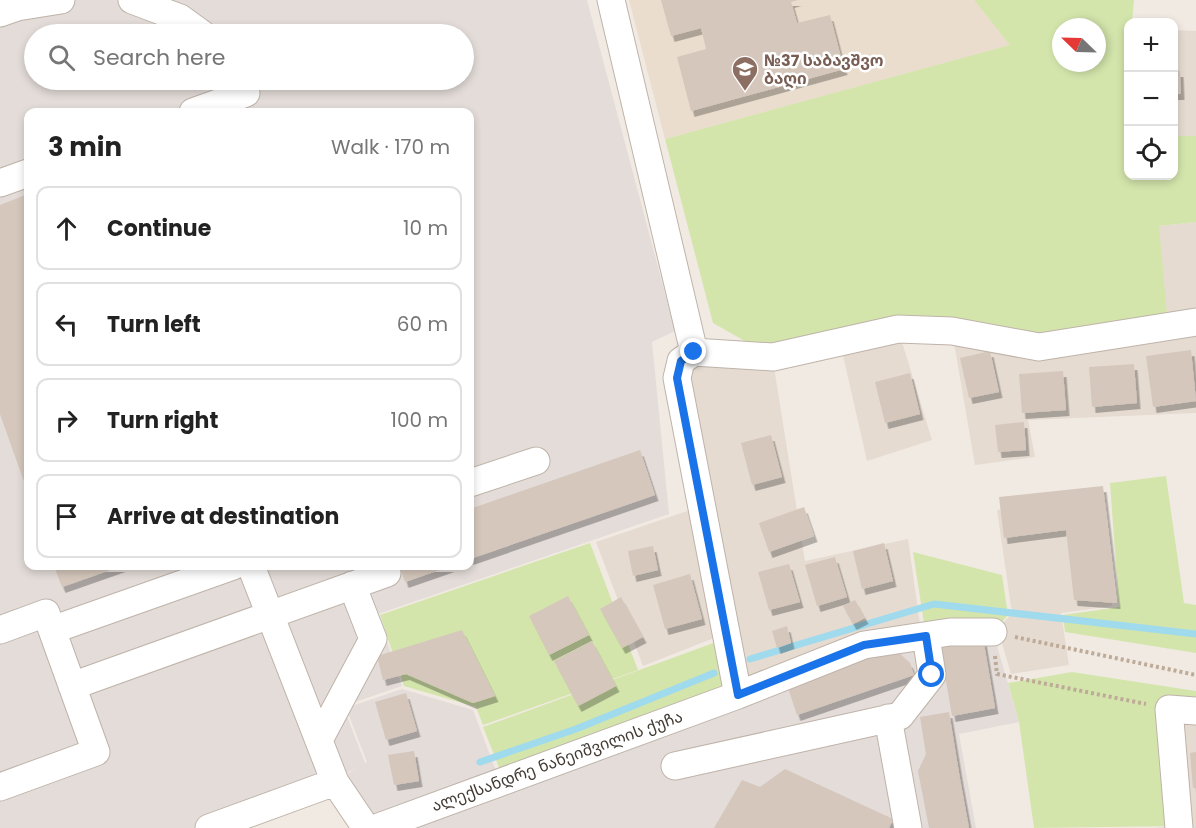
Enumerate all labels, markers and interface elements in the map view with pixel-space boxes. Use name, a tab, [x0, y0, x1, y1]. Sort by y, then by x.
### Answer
north arrow	[1052, 18, 1106, 72]
map controls	[1124, 18, 1178, 180]
button: +	[1124, 18, 1178, 72]
search box	[24, 24, 474, 90]
icon: search	[45, 41, 78, 74]
text: Search here	[93, 42, 226, 73]
place label: №37 საბავშვო ბაღი	[764, 49, 883, 90]
school or university icon: №37 საბავშვო ბაღი	[730, 54, 760, 92]
button: −	[1124, 72, 1178, 126]
button: locate	[1124, 126, 1178, 180]
text: 3 min	[48, 129, 122, 165]
text: Walk · 170 m	[331, 133, 450, 161]
icon: ahead	[50, 212, 83, 245]
text: Continue	[107, 213, 211, 244]
text: 10 m	[403, 214, 448, 242]
icon: left	[50, 308, 83, 341]
text: Turn left	[107, 309, 201, 340]
text: 60 m	[397, 310, 448, 338]
route end	[680, 338, 706, 364]
icon: right	[50, 404, 83, 437]
text: Turn right	[107, 405, 218, 436]
text: 100 m	[391, 406, 448, 434]
icon: arrive	[50, 500, 83, 533]
text: Arrive at destination	[107, 501, 339, 532]
route start	[918, 661, 944, 687]
street label: ალექსანდრე ნანეიშვილის ქუჩა	[428, 705, 686, 817]

